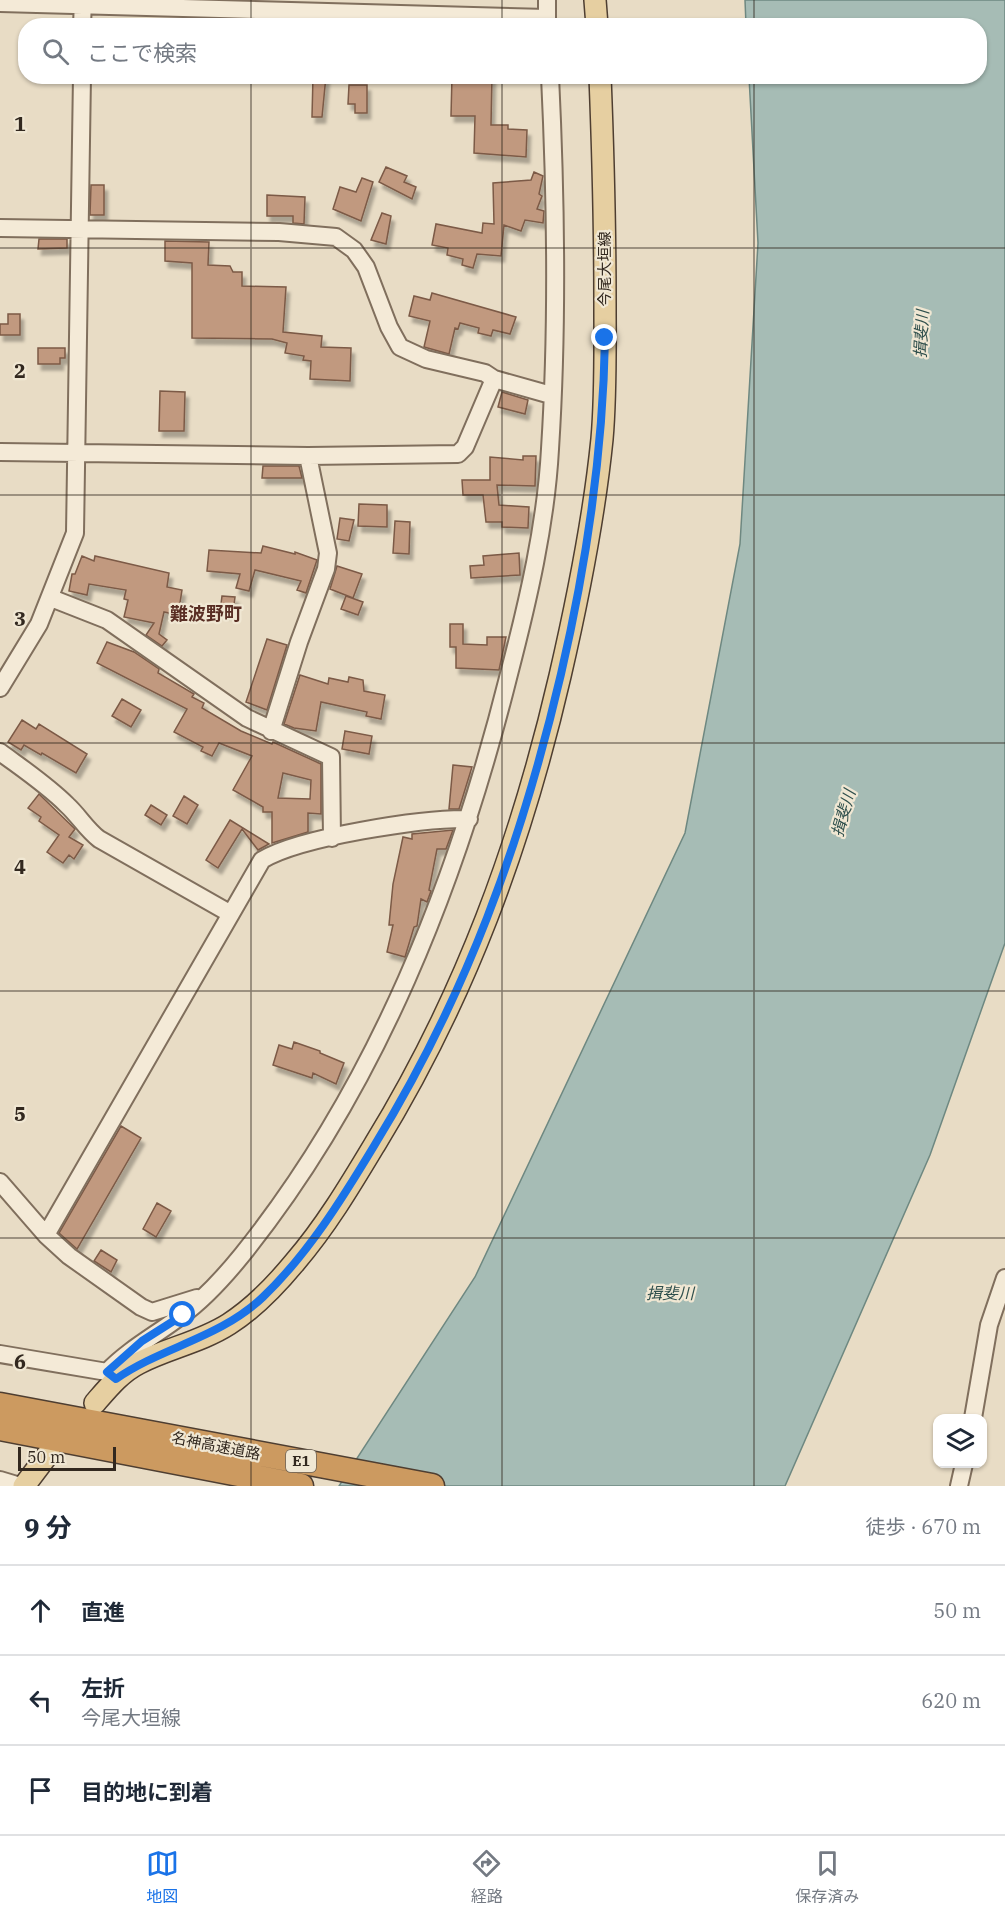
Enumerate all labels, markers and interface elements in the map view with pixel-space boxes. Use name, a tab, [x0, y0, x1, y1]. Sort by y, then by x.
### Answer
search box	[18, 18, 987, 84]
icon: search	[39, 35, 72, 68]
text: ここで検索	[87, 38, 197, 67]
text: 1	[14, 110, 26, 137]
street label: 今尾大垣線	[595, 231, 614, 307]
water label: 揖斐川	[910, 308, 932, 358]
route end	[591, 324, 617, 350]
text: 2	[14, 357, 26, 384]
district label: 難波野町	[170, 602, 242, 625]
text: 3	[14, 605, 26, 632]
water label: 揖斐川	[827, 785, 860, 839]
text: 4	[14, 853, 26, 880]
text: 5	[14, 1100, 26, 1127]
water label: 揖斐川	[646, 1283, 696, 1303]
route start	[169, 1301, 195, 1327]
text: 6	[14, 1348, 26, 1375]
map controls	[933, 1414, 987, 1468]
button: layers	[933, 1414, 987, 1468]
street label: 名神高速道路	[170, 1428, 262, 1463]
scale bar	[18, 1444, 116, 1472]
text: 50 m	[27, 1447, 65, 1467]
road number: E1	[286, 1450, 316, 1472]
text: 9 分	[24, 1510, 72, 1544]
text: 徒歩 · 670 m	[866, 1513, 981, 1540]
icon: ahead	[24, 1594, 57, 1627]
text: 直進	[81, 1597, 125, 1626]
text: 50 m	[933, 1597, 981, 1624]
text: 左折	[81, 1673, 125, 1702]
icon: left	[24, 1684, 57, 1717]
text: 620 m	[921, 1687, 981, 1714]
text: 今尾大垣線	[81, 1704, 181, 1731]
icon: arrive	[24, 1774, 57, 1807]
text: 目的地に到着	[81, 1777, 213, 1806]
tab: 地図	[146, 1847, 179, 1907]
tab: 経路	[470, 1847, 503, 1907]
tab: 保存済み	[795, 1847, 859, 1907]

